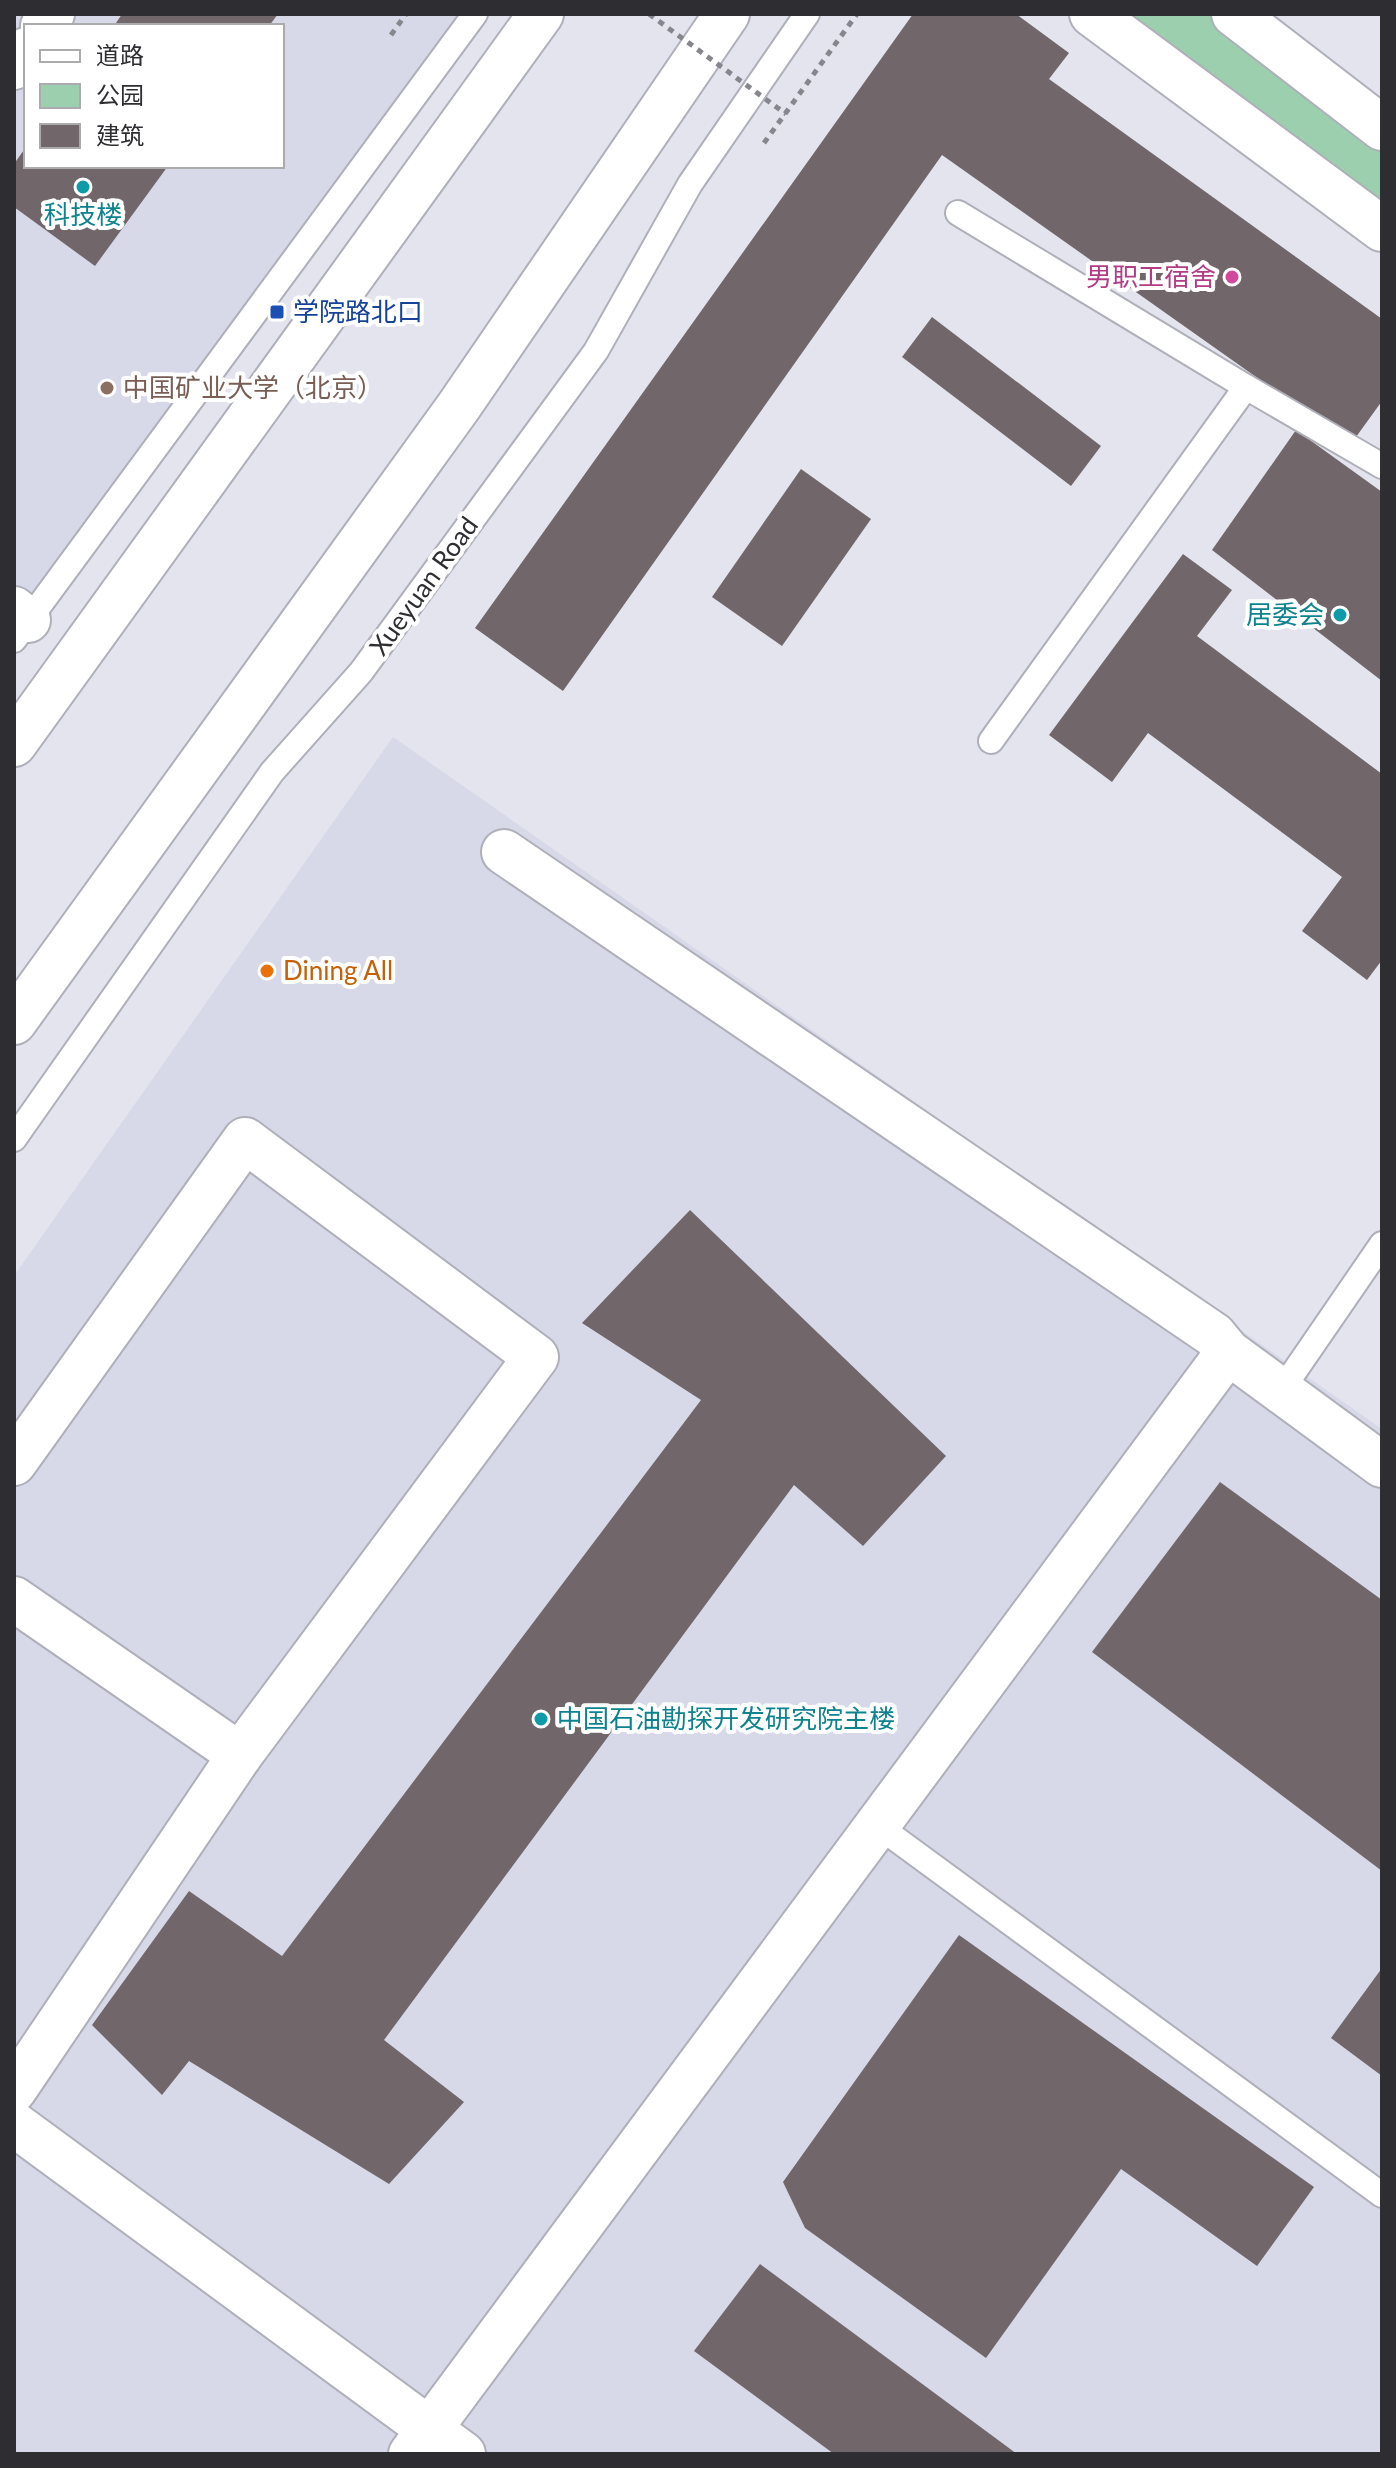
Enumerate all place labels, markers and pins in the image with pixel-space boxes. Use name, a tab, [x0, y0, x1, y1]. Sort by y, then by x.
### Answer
marker: 科技楼	[74, 178, 92, 196]
place label: 科技楼	[44, 198, 122, 230]
place label: 男职工宿舍	[1086, 260, 1216, 292]
marker: 男职工宿舍	[1223, 268, 1241, 286]
place label: 学院路北口	[293, 295, 423, 327]
marker: 学院路北口	[268, 303, 286, 321]
place label: 中国矿业大学（北京）	[123, 371, 383, 403]
marker: 中国矿业大学（北京）	[98, 379, 116, 397]
place label: 居委会	[1246, 598, 1324, 630]
marker: 居委会	[1331, 606, 1349, 624]
place label: Dining All	[283, 954, 393, 986]
marker: Dining All	[258, 962, 276, 980]
place label: 中国石油勘探开发研究院主楼	[557, 1702, 895, 1734]
marker: 中国石油勘探开发研究院主楼	[532, 1710, 550, 1728]

